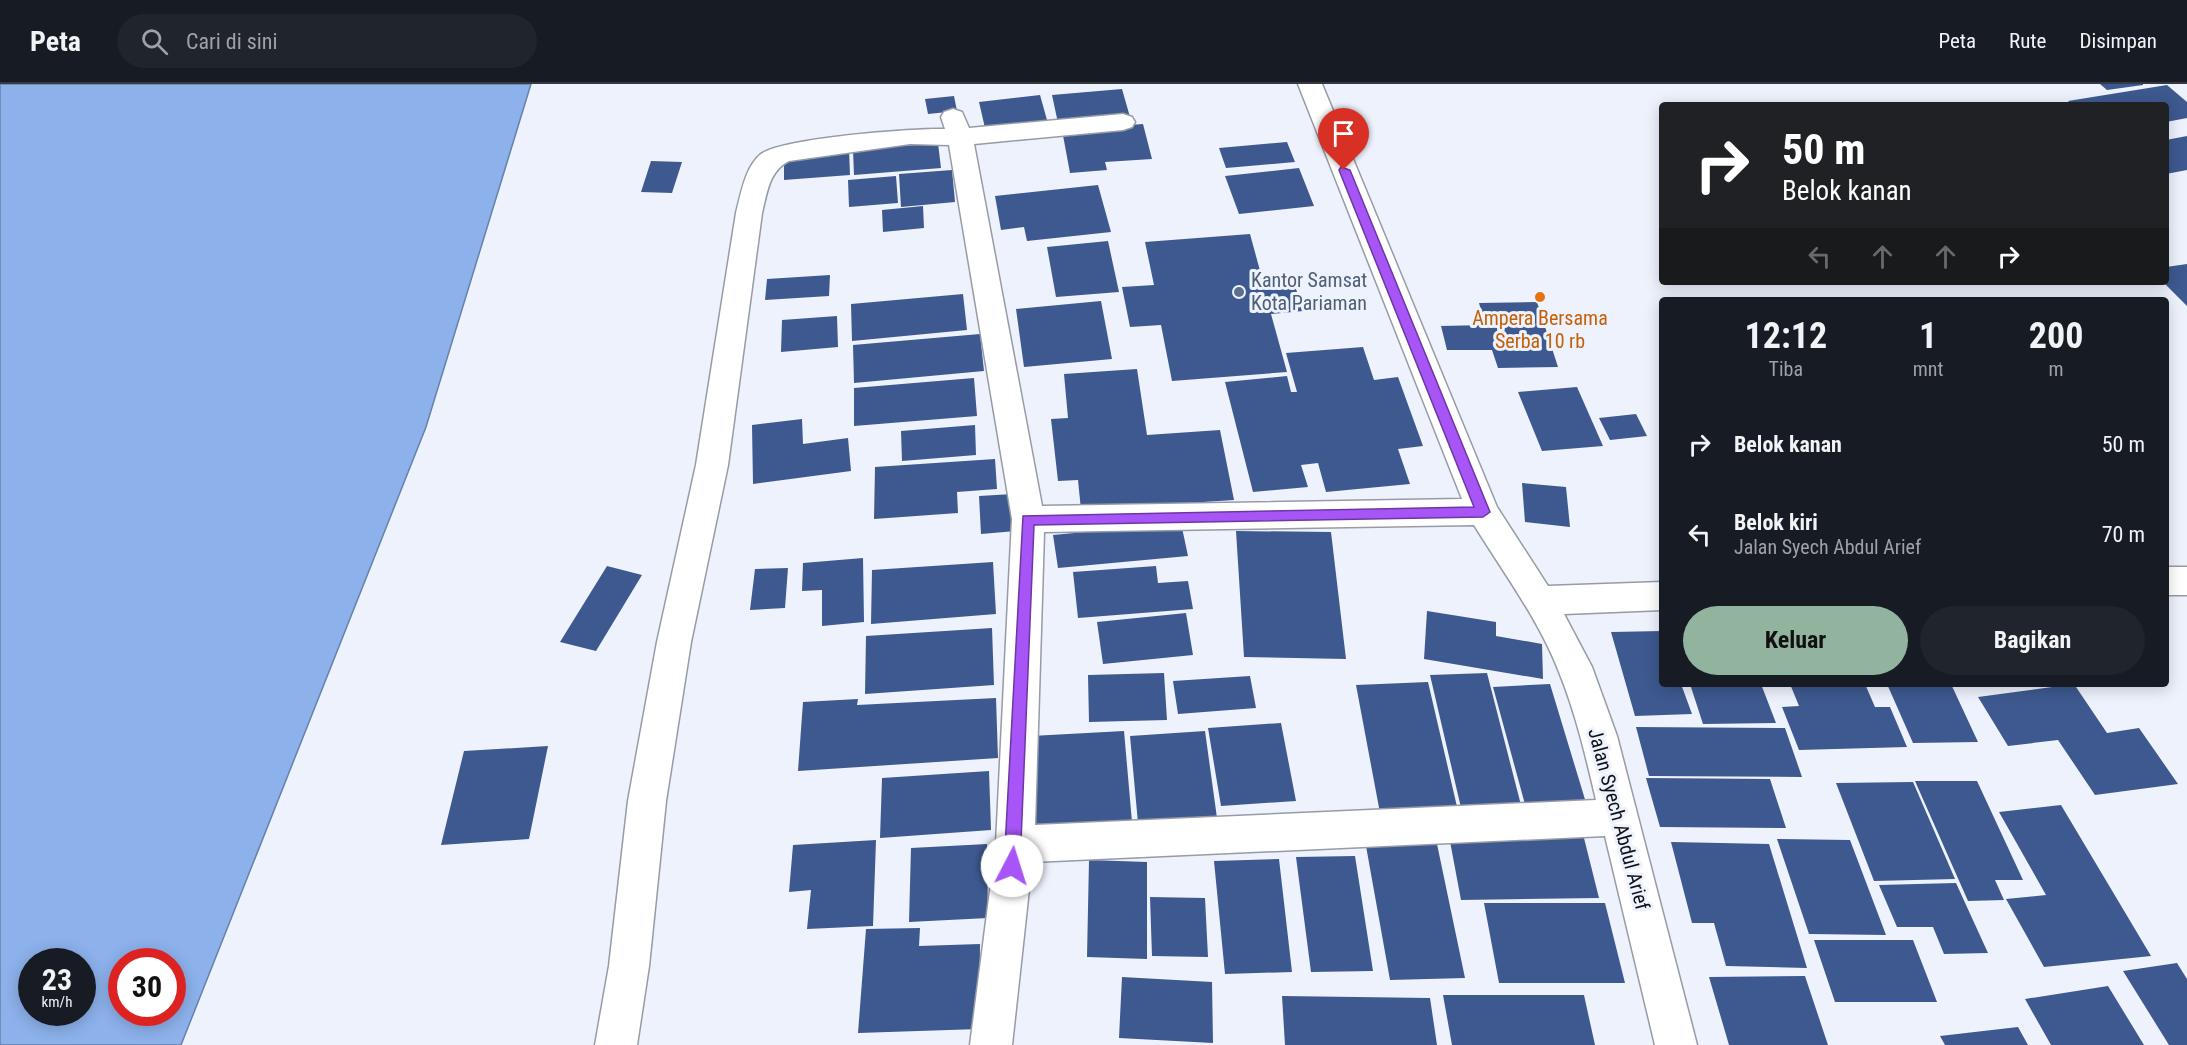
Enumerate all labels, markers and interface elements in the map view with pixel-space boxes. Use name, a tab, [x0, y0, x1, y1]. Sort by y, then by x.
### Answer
search box	[117, 14, 537, 68]
text: Peta	[30, 25, 81, 58]
icon: search	[138, 25, 171, 58]
text: Cari di sini	[186, 29, 278, 54]
text: Peta	[1938, 29, 1976, 53]
text: Rute	[2009, 29, 2046, 53]
text: Disimpan	[2079, 29, 2157, 53]
pin	[1318, 108, 1369, 170]
icon: arrive	[1327, 117, 1360, 150]
text: 50 m	[1782, 125, 1865, 174]
icon: right	[1683, 126, 1761, 204]
text: Belok kanan	[1782, 175, 1912, 207]
icon: left	[1803, 240, 1836, 273]
icon: ahead	[1866, 240, 1899, 273]
icon: ahead	[1929, 240, 1962, 273]
icon: right	[1992, 240, 2025, 273]
place label: Kantor Samsat Kota Pariaman	[1251, 268, 1367, 315]
marker: Kantor Samsat Kota Pariaman	[1232, 285, 1246, 299]
marker: Ampera Bersama Serba 10 rb	[1533, 290, 1547, 304]
place label: Ampera Bersama Serba 10 rb	[1472, 306, 1608, 353]
text: 12:12	[1745, 315, 1827, 357]
text: 1	[1919, 315, 1937, 357]
text: 200	[2029, 315, 2083, 357]
text: Tiba	[1769, 357, 1803, 381]
text: mnt	[1913, 357, 1943, 381]
text: m	[2049, 357, 2064, 381]
icon: right	[1683, 428, 1716, 461]
text: Belok kanan	[1734, 432, 1842, 457]
text: 50 m	[2102, 432, 2145, 457]
text: Belok kiri	[1734, 510, 1818, 535]
icon: left	[1683, 518, 1716, 551]
text: 70 m	[2102, 522, 2145, 547]
text: Jalan Syech Abdul Arief	[1734, 535, 1921, 559]
button: Keluar	[1683, 606, 1908, 675]
button: Bagikan	[1920, 606, 2145, 675]
street label: Jalan Syech Abdul Arief	[1583, 725, 1655, 913]
position arrow	[980, 834, 1044, 898]
speed limit sign: 30	[108, 948, 186, 1026]
text: 23	[42, 962, 72, 997]
text: km/h	[42, 993, 72, 1011]

